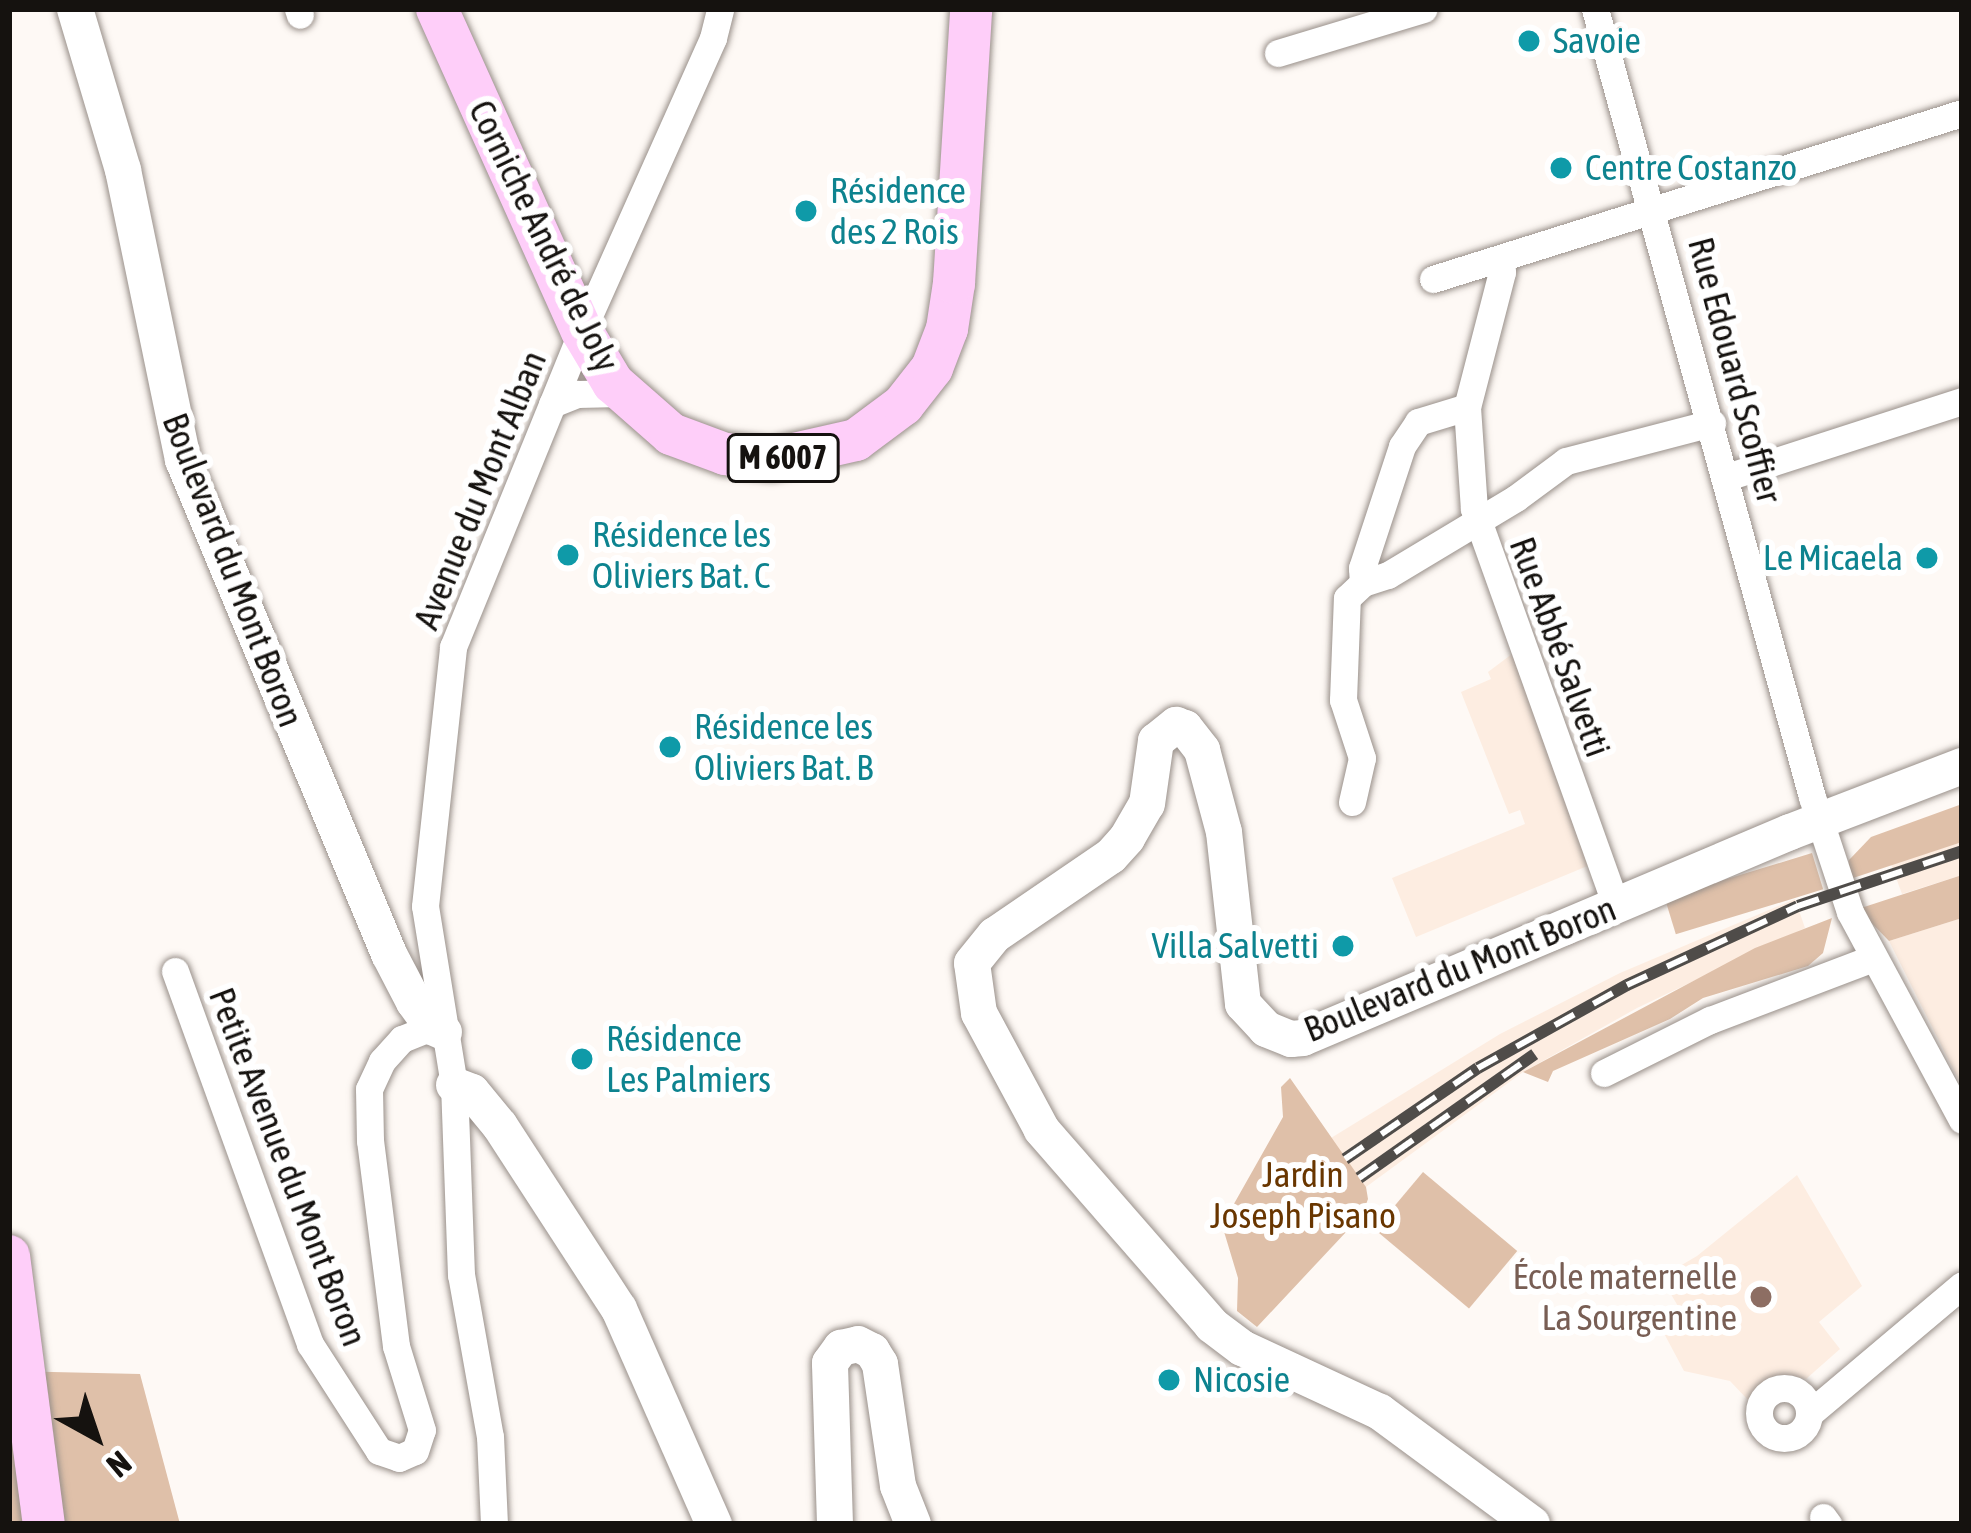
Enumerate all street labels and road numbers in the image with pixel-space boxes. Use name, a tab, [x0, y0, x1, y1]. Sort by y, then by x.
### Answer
street label: Corniche André de Joly	[460, 93, 628, 379]
street label: Rue Edouard Scoffier	[1679, 233, 1791, 507]
street label: Avenue du Mont Alban	[404, 345, 556, 635]
street label: Boulevard du Mont Boron	[153, 407, 313, 733]
road number: M 6007	[726, 431, 840, 485]
street label: Rue Abbé Salvetti	[1500, 531, 1620, 763]
street label: Boulevard du Mont Boron	[1298, 887, 1622, 1051]
street label: Petite Avenue du Mont Boron	[200, 982, 376, 1352]

